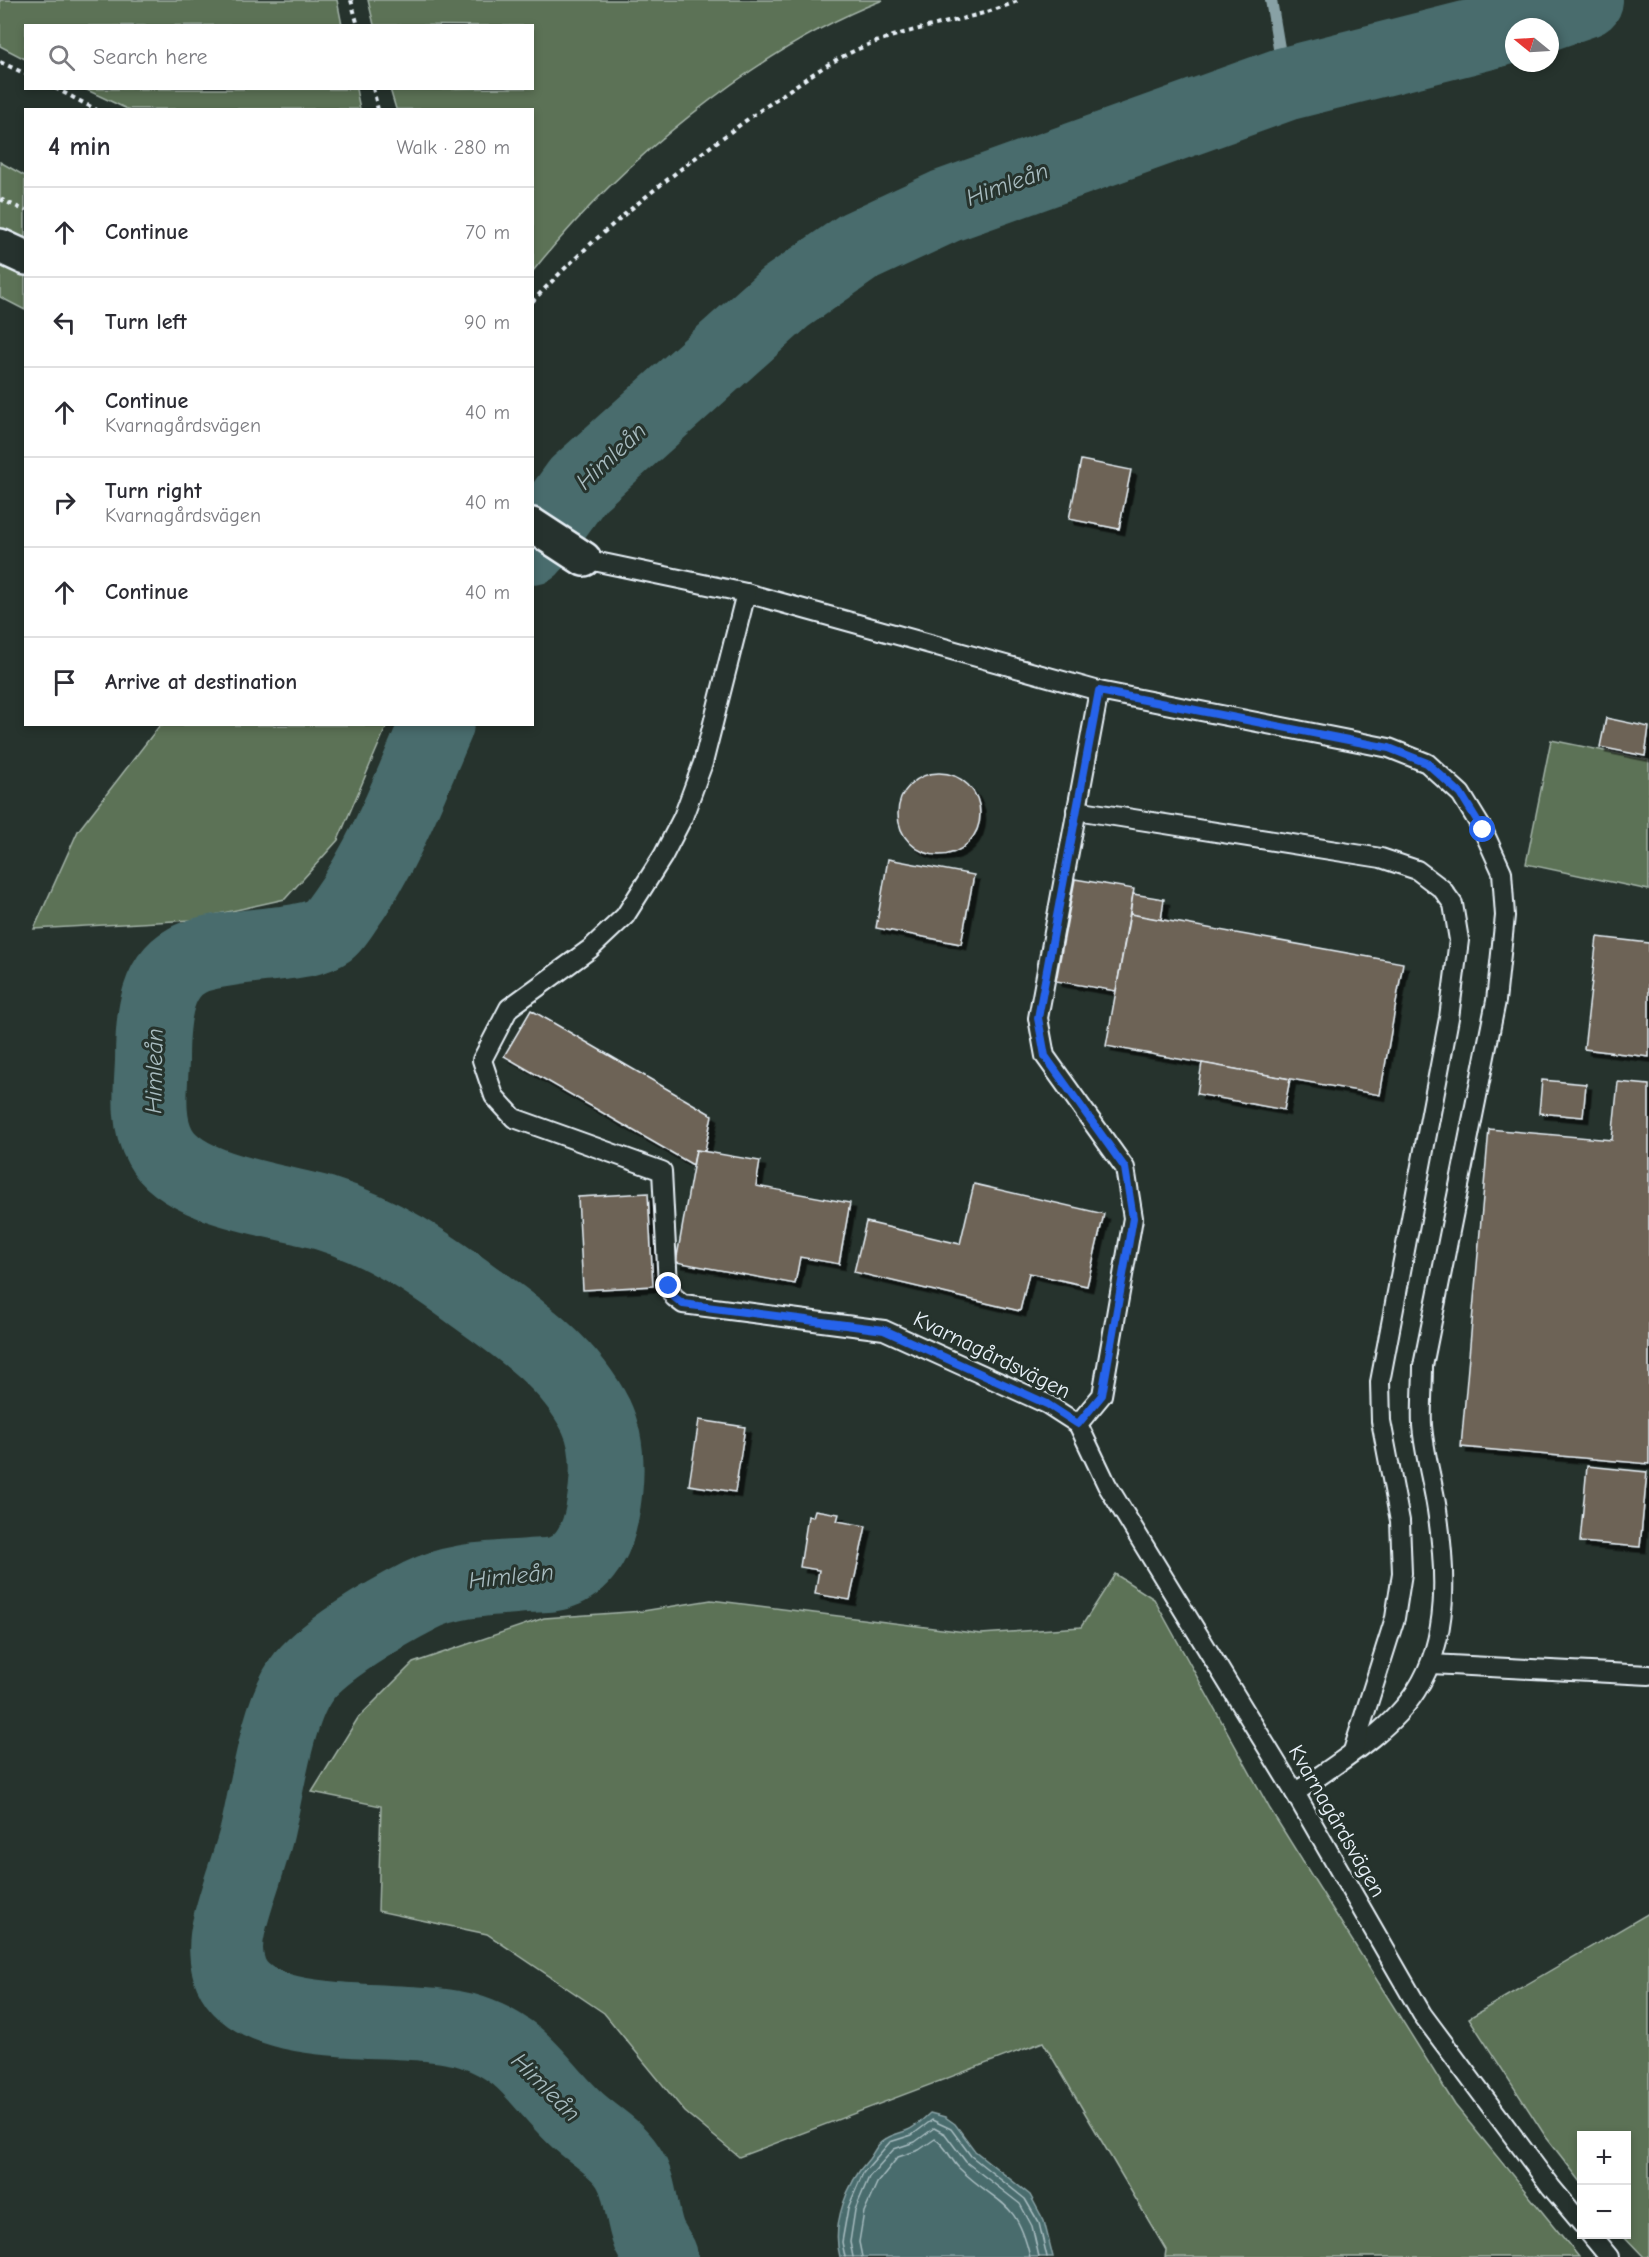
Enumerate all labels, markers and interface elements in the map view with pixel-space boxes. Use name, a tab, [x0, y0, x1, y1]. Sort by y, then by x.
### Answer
north arrow	[1505, 18, 1559, 72]
search box	[24, 24, 534, 90]
icon: search	[45, 41, 78, 74]
text: Search here	[93, 44, 208, 70]
text: 4 min	[48, 132, 111, 162]
text: Walk · 280 m	[397, 136, 510, 159]
water label: Himleån	[962, 156, 1052, 212]
icon: ahead	[48, 216, 81, 249]
text: Continue	[105, 219, 188, 245]
text: 70 m	[465, 221, 510, 244]
icon: left	[48, 306, 81, 339]
text: Turn left	[105, 309, 187, 335]
text: 90 m	[464, 311, 510, 334]
text: Continue	[105, 388, 188, 414]
icon: ahead	[48, 396, 81, 429]
text: 40 m	[465, 401, 510, 424]
text: Kvarnagårdsvägen	[105, 414, 261, 437]
water label: Himleån	[570, 417, 652, 495]
text: Turn right	[105, 478, 202, 504]
icon: right	[48, 486, 81, 519]
text: 40 m	[465, 491, 510, 514]
text: Kvarnagårdsvägen	[105, 504, 261, 527]
icon: ahead	[48, 576, 81, 609]
text: Continue	[105, 579, 188, 605]
text: 40 m	[465, 581, 510, 604]
icon: arrive	[48, 666, 81, 699]
text: Arrive at destination	[105, 669, 297, 695]
route start	[1469, 816, 1495, 842]
water label: Himleån	[139, 1028, 169, 1114]
route end	[655, 1272, 681, 1298]
street label: Kvarnagårdsvägen	[909, 1306, 1075, 1404]
water label: Himleån	[467, 1558, 555, 1594]
street label: Kvarnagårdsvägen	[1283, 1740, 1391, 1902]
water label: Himleån	[506, 2047, 586, 2127]
map controls	[1577, 2131, 1631, 2239]
button: +	[1577, 2131, 1631, 2185]
button: −	[1577, 2185, 1631, 2239]

